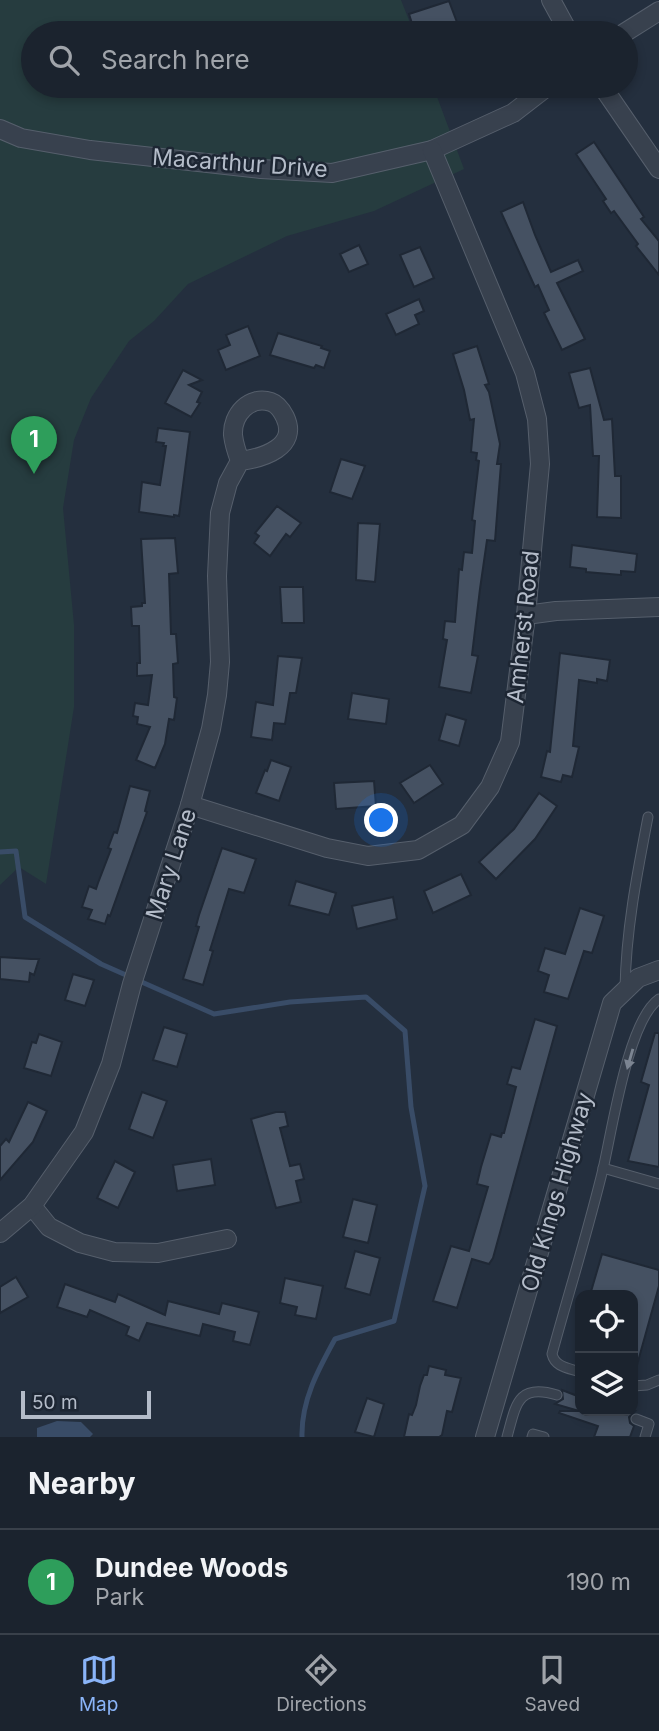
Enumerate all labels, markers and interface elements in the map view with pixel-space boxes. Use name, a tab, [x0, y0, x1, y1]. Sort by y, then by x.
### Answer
search box	[21, 21, 638, 98]
icon: search	[45, 41, 83, 79]
text: Search here	[101, 44, 250, 75]
street label: Macarthur Drive	[151, 143, 329, 183]
pin: 1	[11, 416, 57, 474]
street label: Amherst Road	[501, 549, 545, 705]
your location	[364, 803, 398, 837]
street label: Mary Lane	[140, 805, 202, 923]
one-way arrow	[624, 1049, 634, 1070]
street label: Old Kings Highway	[515, 1089, 599, 1295]
map controls	[575, 1290, 638, 1416]
button: locate	[575, 1290, 638, 1353]
button: layers	[575, 1353, 638, 1416]
scale bar	[21, 1388, 150, 1420]
text: 50 m	[32, 1391, 78, 1414]
text: Nearby	[28, 1465, 136, 1501]
text: Dundee Woods	[95, 1552, 288, 1583]
text: 1	[46, 1568, 56, 1596]
text: 190 m	[566, 1568, 631, 1596]
text: Park	[95, 1583, 144, 1611]
tab: Map	[79, 1651, 118, 1716]
tab: Directions	[276, 1651, 367, 1716]
tab: Saved	[524, 1651, 580, 1716]

